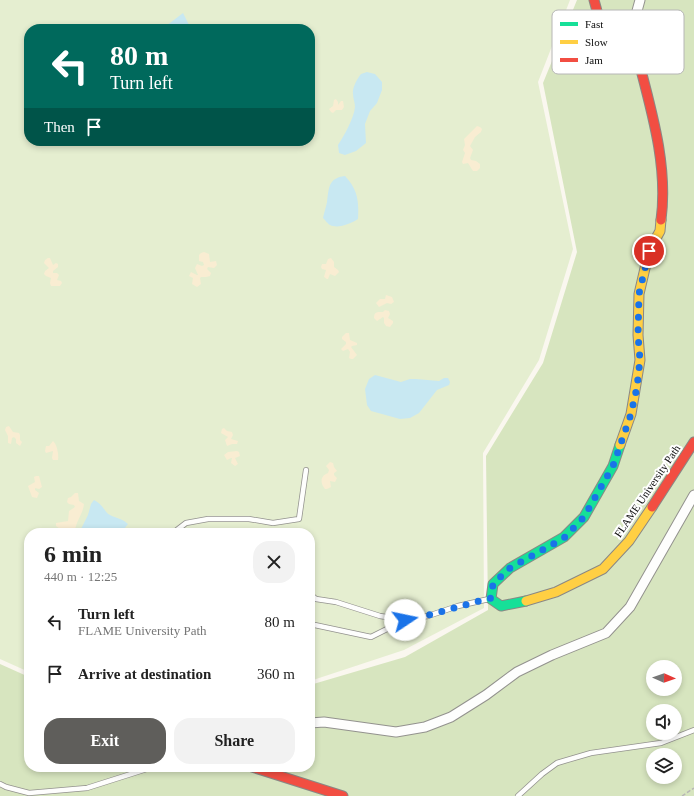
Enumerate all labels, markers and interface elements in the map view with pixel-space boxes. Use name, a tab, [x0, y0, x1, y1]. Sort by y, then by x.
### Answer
legend	[552, 10, 684, 74]
text: Fast	[585, 18, 603, 30]
text: Slow	[585, 36, 608, 48]
icon: left	[44, 40, 96, 92]
text: 80 m	[110, 40, 168, 71]
text: Jam	[585, 54, 603, 66]
text: Turn left	[110, 73, 173, 93]
icon: arrive	[83, 116, 105, 138]
text: Then	[44, 119, 75, 135]
pin	[632, 234, 666, 268]
icon: arrive	[638, 240, 660, 262]
street label: FLAME University Path	[612, 442, 683, 539]
text: 6 min	[44, 541, 102, 567]
button: close	[253, 541, 295, 583]
text: 440 m · 12:25	[44, 569, 117, 584]
position arrow	[384, 599, 426, 641]
text: Turn left	[78, 606, 135, 622]
icon: left	[44, 611, 66, 633]
text: 80 m	[265, 614, 295, 630]
text: FLAME University Path	[78, 623, 207, 638]
north arrow	[646, 660, 682, 696]
map controls	[646, 660, 682, 784]
icon: arrive	[44, 663, 66, 685]
text: Arrive at destination	[78, 666, 211, 682]
text: 360 m	[257, 666, 295, 682]
button: sound	[646, 704, 682, 740]
button: Exit	[44, 718, 166, 764]
button: Share	[174, 718, 295, 764]
button: layers	[646, 748, 682, 784]

